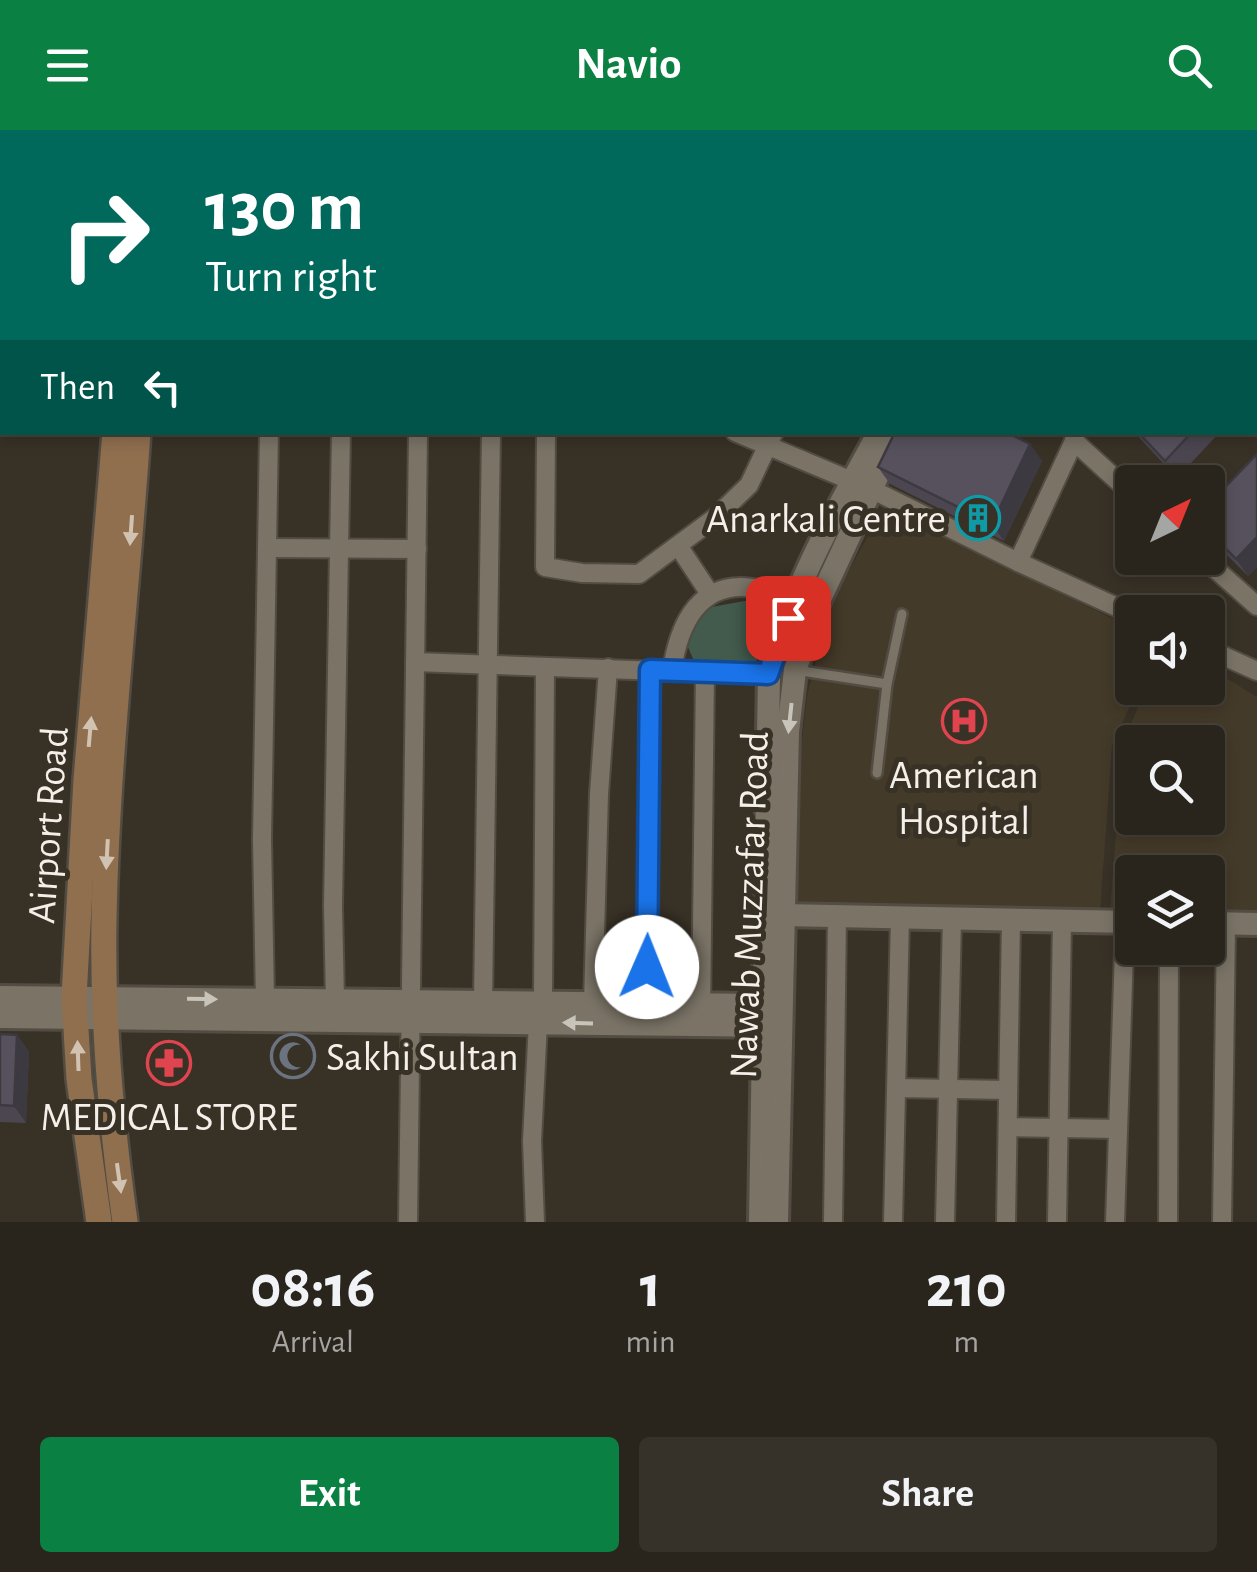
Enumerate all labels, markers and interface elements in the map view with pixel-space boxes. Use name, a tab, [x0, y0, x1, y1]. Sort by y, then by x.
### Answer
icon: menu	[40, 38, 95, 93]
icon: search	[1162, 38, 1217, 93]
text: Navio	[576, 42, 681, 87]
icon: right	[40, 170, 170, 300]
text: 130 m	[205, 173, 364, 243]
text: Turn right	[205, 255, 377, 300]
icon: left	[135, 360, 190, 415]
text: Then	[40, 369, 115, 407]
north arrow	[1115, 465, 1225, 575]
map controls	[1115, 465, 1225, 965]
building icon: Anarkali Centre	[955, 495, 1001, 541]
place label: Anarkali Centre	[706, 500, 946, 540]
one-way arrow	[123, 514, 139, 546]
pin	[746, 576, 831, 661]
icon: arrive	[761, 591, 816, 646]
button: sound	[1115, 595, 1225, 705]
hospital icon: American Hospital	[941, 698, 987, 744]
one-way arrow	[782, 703, 798, 735]
one-way arrow	[83, 715, 99, 747]
street label: Airport Road	[22, 725, 76, 925]
button: search	[1115, 725, 1225, 835]
street label: Nawab Muzzafar Road	[724, 731, 776, 1079]
place label: American Hospital	[889, 756, 1039, 842]
one-way arrow	[99, 838, 115, 870]
button: layers	[1115, 855, 1225, 965]
position arrow	[595, 915, 699, 1019]
one-way arrow	[187, 991, 219, 1007]
one-way arrow	[562, 1015, 594, 1031]
mosque icon: Sakhi Sultan	[270, 1033, 316, 1079]
place label: Sakhi Sultan	[326, 1038, 519, 1078]
one-way arrow	[69, 1039, 85, 1071]
pharmacy icon: MEDICAL STORE	[146, 1040, 192, 1086]
place label: MEDICAL STORE	[41, 1098, 298, 1138]
one-way arrow	[111, 1163, 127, 1195]
text: 08:16	[250, 1258, 375, 1318]
text: 1	[640, 1258, 661, 1318]
text: 210	[926, 1258, 1007, 1318]
text: Arrival	[272, 1326, 354, 1358]
text: min	[626, 1326, 675, 1358]
text: m	[953, 1326, 979, 1358]
button: Exit	[40, 1437, 619, 1552]
button: Share	[639, 1437, 1217, 1552]

